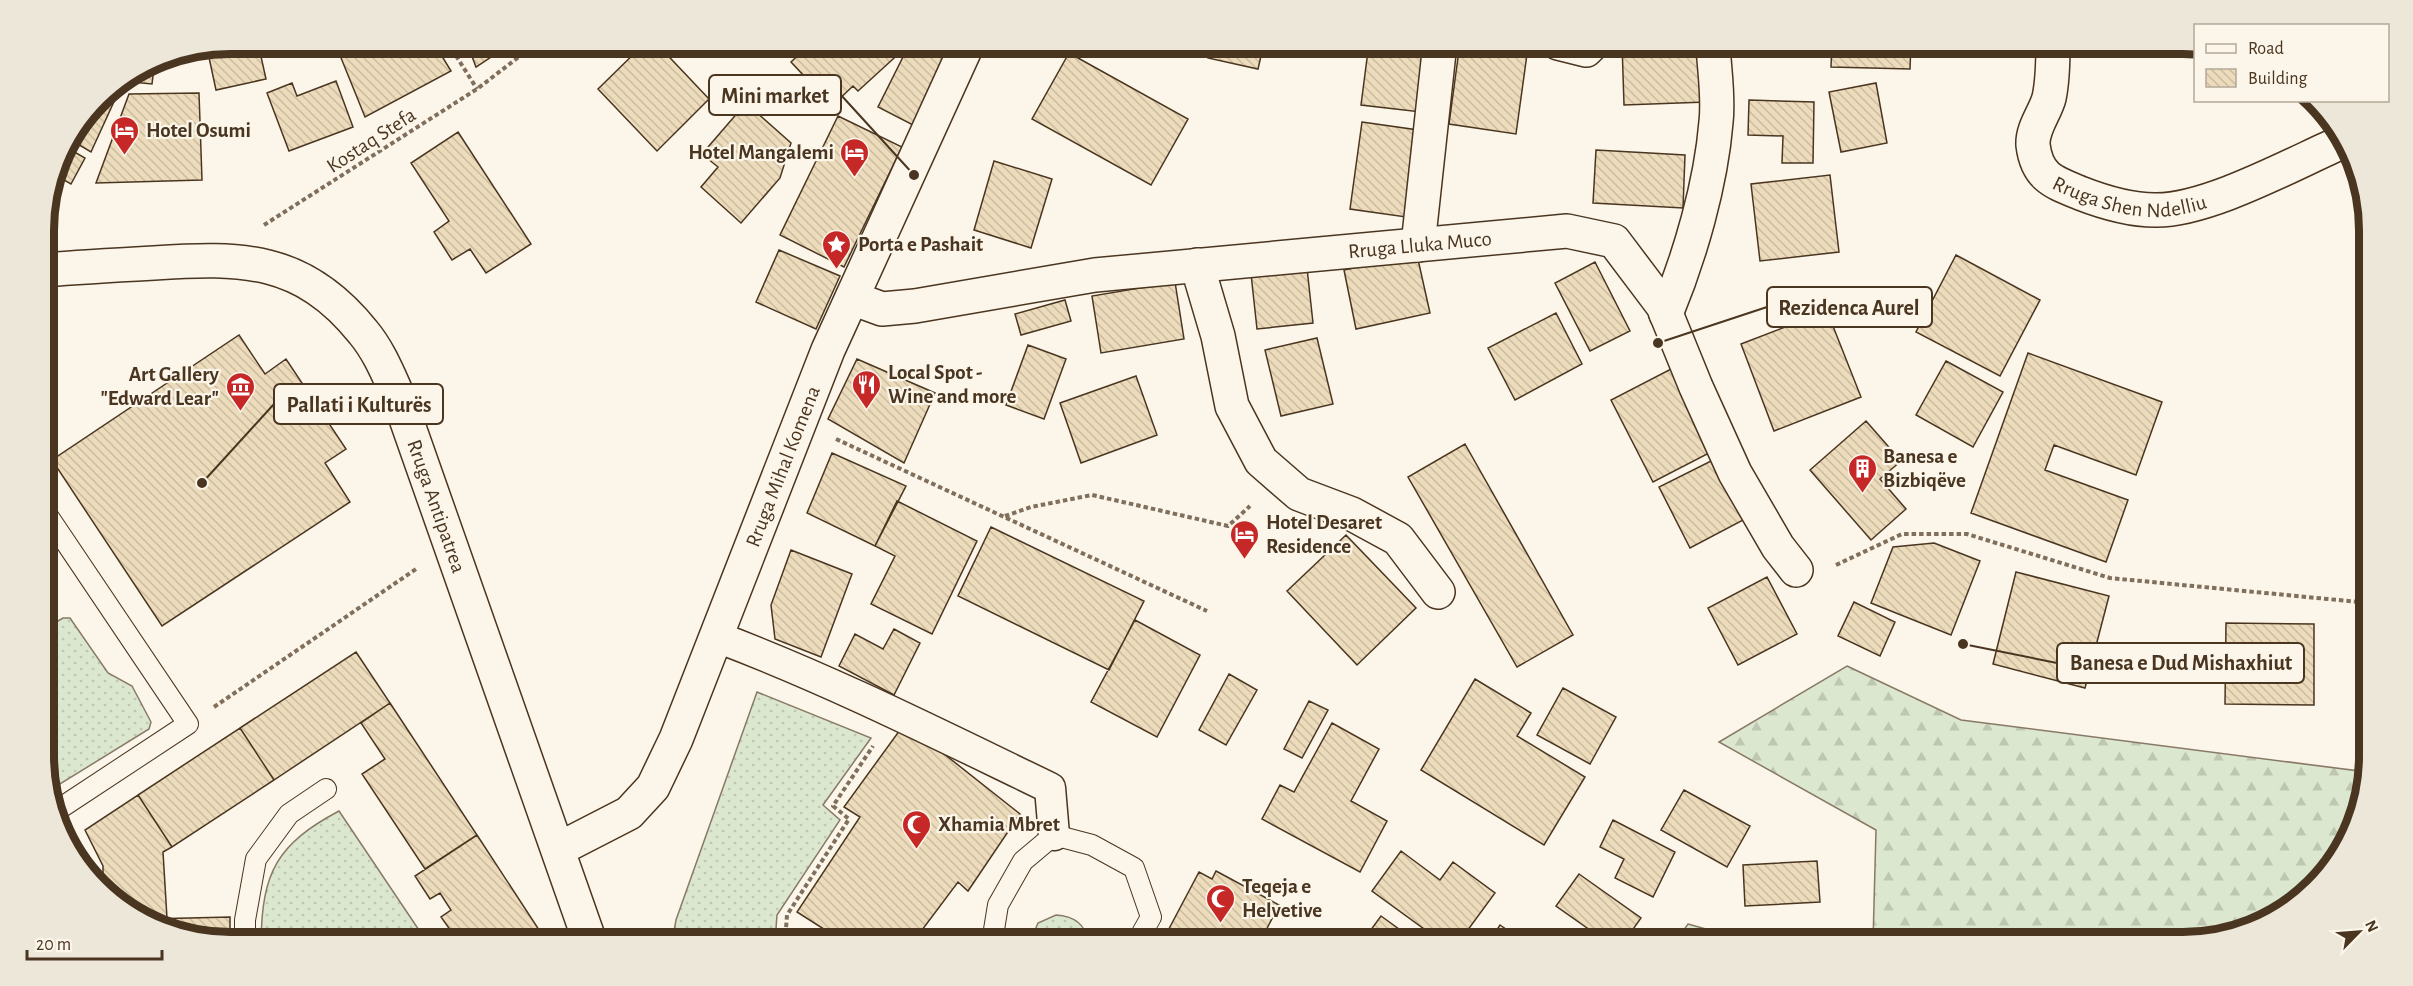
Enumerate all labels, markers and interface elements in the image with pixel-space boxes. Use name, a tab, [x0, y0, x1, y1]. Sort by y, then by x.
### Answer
legend	[2194, 24, 2389, 102]
text: Road	[2248, 40, 2284, 58]
text: Building	[2248, 70, 2308, 88]
callout: Mini market	[709, 75, 841, 115]
text: Mini market	[721, 85, 830, 107]
street label: Kostaq Stefa	[323, 104, 420, 177]
hotel icon: Hotel Osumi	[109, 114, 141, 156]
place label: Hotel Osumi	[146, 120, 251, 141]
hotel icon: Hotel Mangalemi	[839, 136, 871, 178]
place label: Hotel Mangalemi	[688, 142, 834, 163]
street label: Rruga Shen Ndelliu	[2049, 173, 2209, 221]
place icon: Porta e Pashait	[821, 228, 853, 270]
street label: Rruga Lluka Muco	[1347, 228, 1493, 262]
place label: Porta e Pashait	[858, 234, 983, 255]
callout: Rezidenca Aurel	[1767, 287, 1932, 327]
text: Rezidenca Aurel	[1778, 297, 1920, 319]
place label: Local Spot - Wine and more	[888, 362, 1016, 407]
place label: Art Gallery "Edward Lear"	[100, 364, 220, 409]
restaurant icon: Local Spot - Wine and more	[851, 368, 883, 410]
museum icon: Art Gallery "Edward Lear"	[224, 370, 256, 412]
street label: Rruga Mihal Komena	[742, 383, 824, 550]
callout: Pallati i Kulturës	[274, 384, 443, 424]
text: Pallati i Kulturës	[286, 394, 432, 416]
street label: Rruga Antipatrea	[403, 437, 469, 576]
place label: Banesa e Bizbiqëve	[1883, 446, 1966, 491]
building icon: Banesa e Bizbiqëve	[1846, 452, 1878, 494]
place label: Hotel Desaret Residence	[1266, 512, 1382, 557]
hotel icon: Hotel Desaret Residence	[1229, 518, 1261, 560]
callout: Banesa e Dud Mishaxhiut	[2057, 643, 2304, 683]
text: Banesa e Dud Mishaxhiut	[2070, 652, 2293, 674]
mosque icon: Xhamia Mbret	[901, 808, 933, 850]
place label: Xhamia Mbret	[938, 814, 1060, 835]
place label: Teqeja e Helvetive	[1242, 876, 1322, 921]
mosque icon: Teqeja e Helvetive	[1205, 882, 1237, 924]
north arrow	[2329, 902, 2389, 962]
text: N	[2362, 918, 2381, 935]
scale bar	[27, 923, 162, 961]
text: 20 m	[36, 936, 71, 954]

